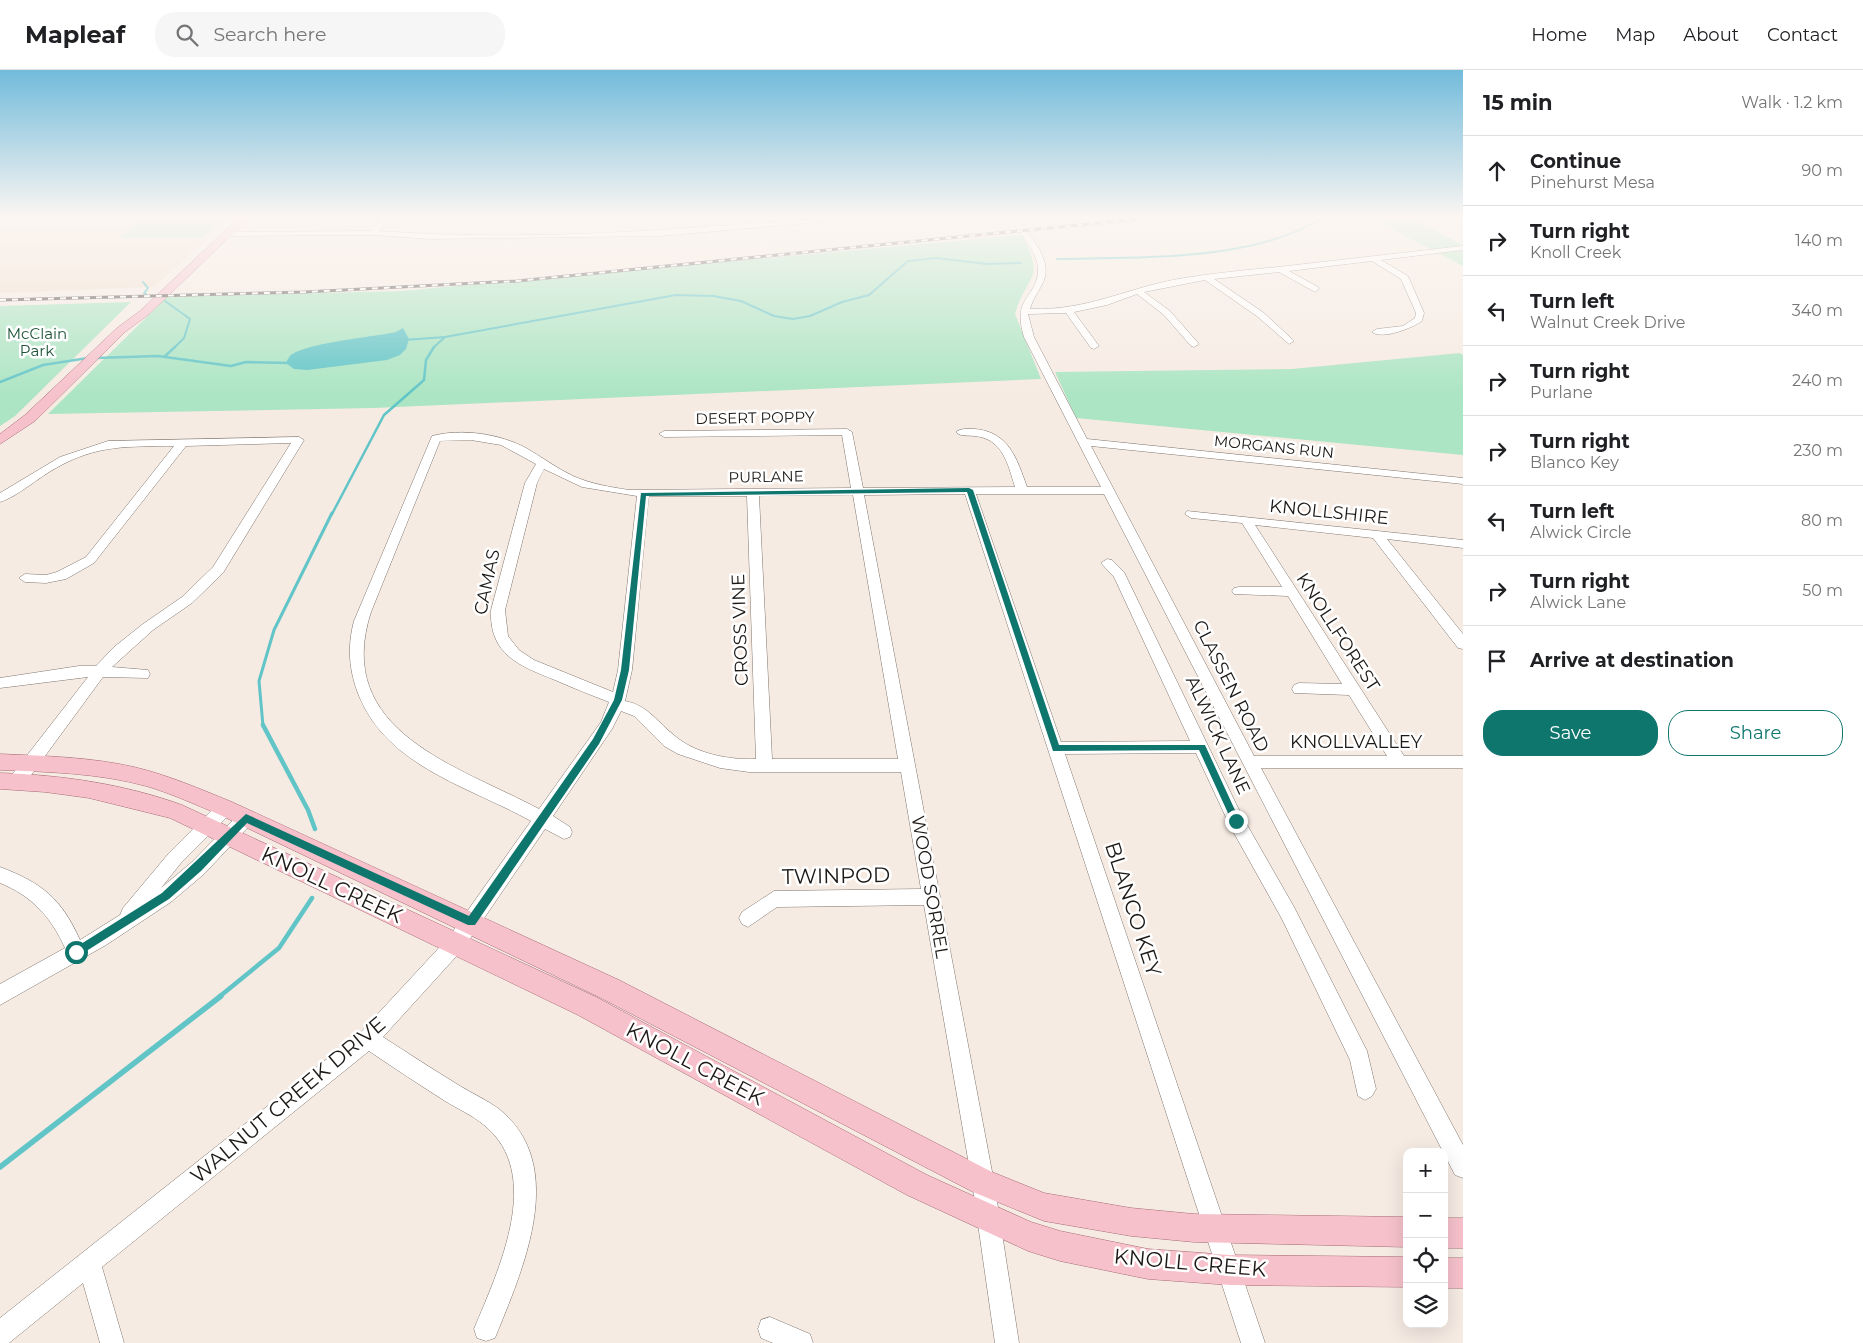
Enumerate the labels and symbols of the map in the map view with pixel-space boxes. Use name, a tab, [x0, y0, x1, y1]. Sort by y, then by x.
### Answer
park label: McClain Park	[7, 324, 67, 360]
street label: DESERT POPPY	[695, 407, 815, 428]
street label: MORGANS RUN	[1213, 431, 1335, 462]
street label: PURLANE	[728, 466, 804, 487]
street label: KNOLLSHIRE	[1268, 495, 1390, 529]
street label: CAMAS	[469, 547, 505, 617]
street label: KNOLLFOREST	[1292, 569, 1385, 696]
street label: CROSS VINE	[727, 574, 753, 686]
street label: CLASSEN ROAD	[1188, 616, 1274, 756]
street label: ALWICK LANE	[1181, 672, 1255, 798]
street label: KNOLLVALLEY	[1290, 731, 1423, 753]
route end	[1225, 810, 1248, 833]
street label: WOOD SORREL	[907, 814, 953, 960]
street label: BLANCO KEY	[1100, 839, 1167, 980]
street label: KNOLL CREEK	[258, 841, 407, 928]
street label: TWINPOD	[782, 862, 890, 889]
route start	[65, 941, 88, 964]
street label: WALNUT CREEK DRIVE	[185, 1011, 390, 1188]
street label: KNOLL CREEK	[622, 1017, 769, 1111]
street label: KNOLL CREEK	[1113, 1243, 1267, 1282]

